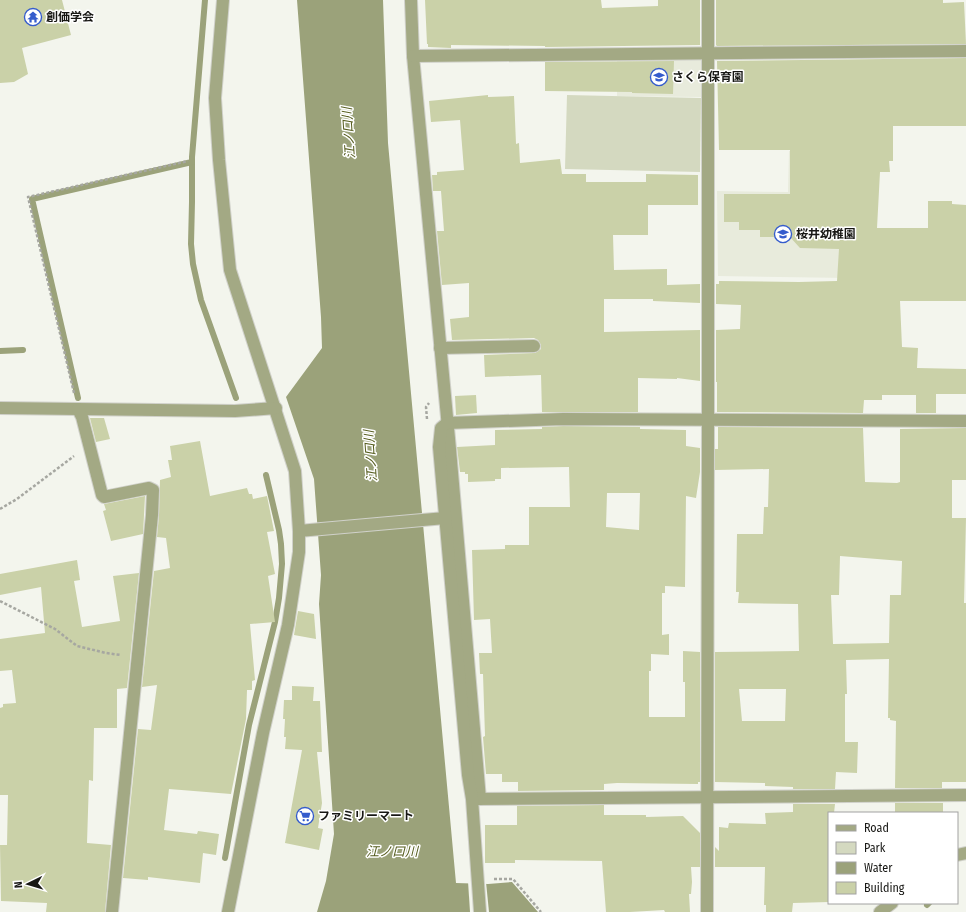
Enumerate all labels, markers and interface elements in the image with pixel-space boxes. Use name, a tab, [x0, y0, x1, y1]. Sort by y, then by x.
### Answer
temple icon: 創価学会	[23, 7, 43, 27]
place label: 創価学会	[46, 10, 94, 24]
school or university icon: さくら保育園	[649, 67, 669, 87]
place label: さくら保育園	[672, 70, 744, 84]
water label: 江ノ口川	[339, 105, 358, 159]
school or university icon: 桜井幼稚園	[773, 224, 793, 244]
place label: 桜井幼稚園	[796, 227, 856, 241]
water label: 江ノ口川	[361, 428, 380, 482]
supermarket icon: ファミリーマート	[295, 806, 315, 826]
place label: ファミリーマート	[318, 809, 414, 823]
legend	[828, 812, 958, 904]
text: Road	[864, 821, 889, 835]
text: Park	[864, 841, 886, 855]
water label: 江ノ口川	[366, 844, 420, 859]
text: Water	[864, 861, 893, 875]
north arrow	[8, 864, 48, 904]
text: N	[12, 881, 25, 889]
text: Building	[864, 881, 905, 895]

